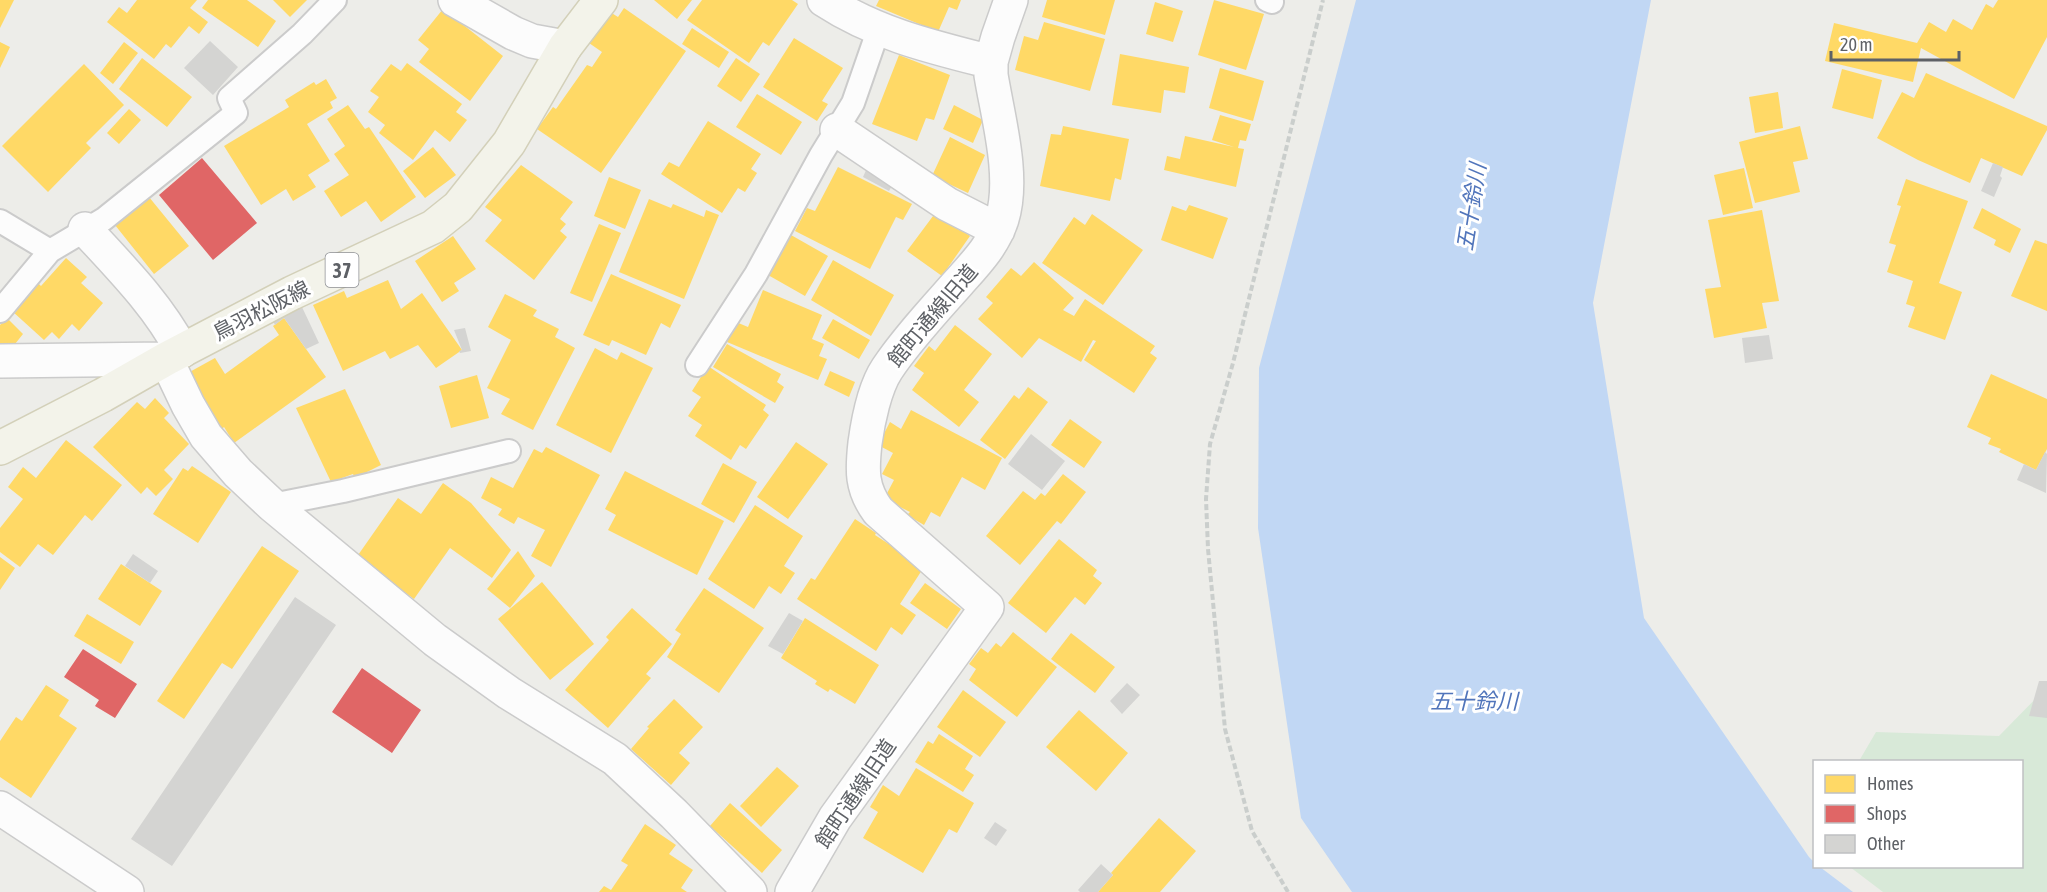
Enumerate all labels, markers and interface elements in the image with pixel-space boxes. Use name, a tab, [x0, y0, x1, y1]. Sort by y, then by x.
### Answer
scale bar	[1831, 24, 1958, 62]
text: 20 m	[1840, 34, 1872, 55]
water label: 五十鈴川	[1451, 160, 1491, 252]
road number: 37	[326, 253, 358, 287]
street label: 館町通線旧道	[882, 259, 982, 371]
street label: 鳥羽松阪線	[209, 275, 313, 345]
water label: 五十鈴川	[1430, 688, 1520, 714]
street label: 館町通線旧道	[810, 734, 900, 852]
legend	[1813, 760, 2023, 868]
text: Homes	[1867, 773, 1913, 794]
text: Shops	[1867, 803, 1907, 824]
text: Other	[1867, 833, 1906, 854]

